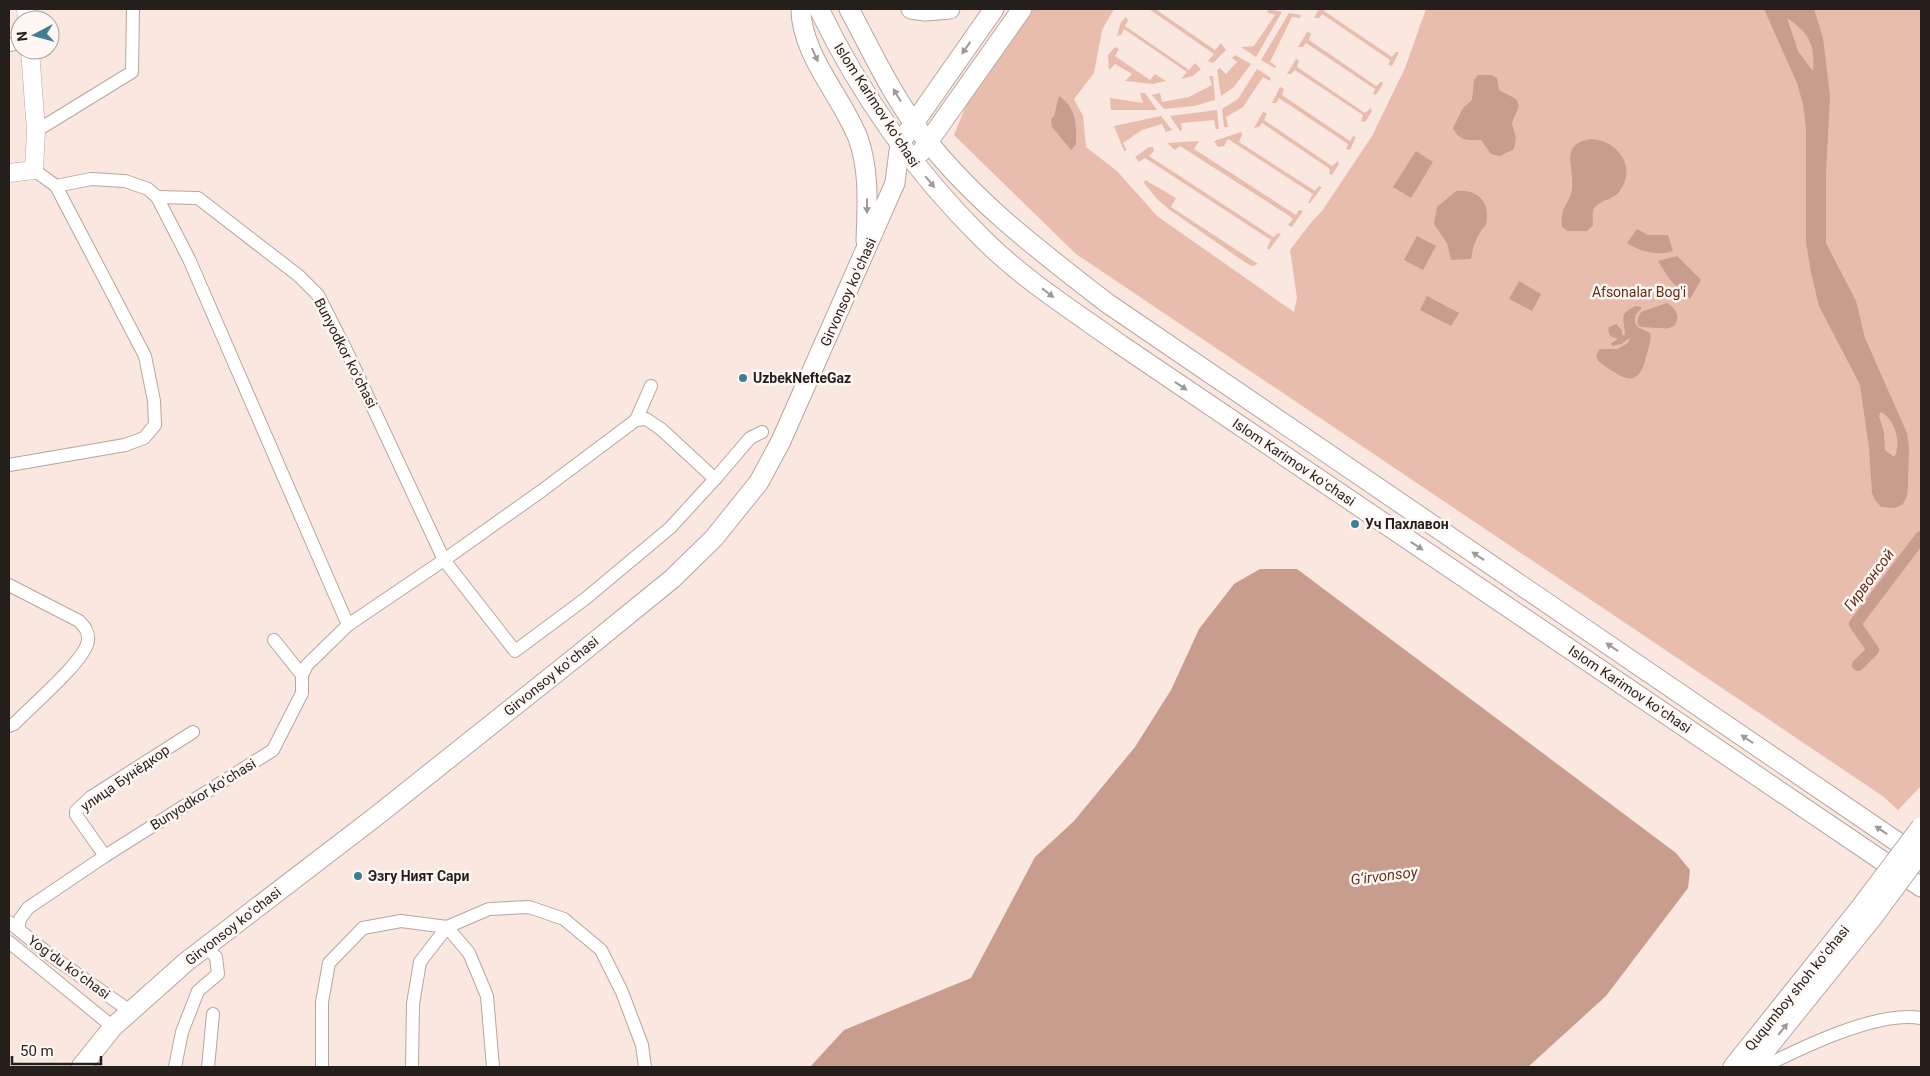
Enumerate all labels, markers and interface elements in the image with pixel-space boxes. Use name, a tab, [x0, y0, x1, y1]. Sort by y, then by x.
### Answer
north arrow	[10, 10, 60, 60]
text: N	[14, 31, 31, 42]
street label: Islom Karimov koʻchasi	[831, 40, 923, 170]
one-way arrow	[961, 42, 971, 55]
one-way arrow	[811, 48, 819, 62]
one-way arrow	[892, 89, 901, 102]
one-way arrow	[925, 175, 936, 188]
one-way arrow	[863, 198, 871, 214]
street label: Girvonsoy koʻchasi	[817, 235, 879, 349]
park label: Afsonalar Bog'i	[1592, 284, 1686, 300]
one-way arrow	[1042, 287, 1055, 298]
street label: Bunyodkor koʻchasi	[311, 295, 381, 411]
place label: UzbekNefteGaz	[753, 370, 851, 386]
marker: UzbekNefteGaz	[737, 372, 749, 384]
one-way arrow	[1175, 381, 1188, 391]
street label: Islom Karimov koʻchasi	[1230, 415, 1358, 509]
place label: Уч Пахлавон	[1365, 516, 1449, 532]
marker: Уч Пахлавон	[1349, 518, 1361, 530]
one-way arrow	[1411, 541, 1424, 551]
water label: Гирвонсой	[1840, 546, 1898, 614]
one-way arrow	[1471, 551, 1485, 561]
street label: Girvonsoy koʻchasi	[501, 633, 601, 719]
street label: Islom Karimov koʻchasi	[1566, 642, 1694, 736]
one-way arrow	[1606, 643, 1619, 652]
one-way arrow	[1740, 734, 1753, 744]
street label: улица Бунёдкор	[78, 741, 173, 815]
street label: Bunyodkor koʻchasi	[147, 755, 259, 833]
one-way arrow	[1874, 825, 1888, 835]
water label: G‘irvonsoy	[1350, 863, 1420, 889]
place label: Эзгу Ният Сари	[368, 868, 469, 884]
marker: Эзгу Ният Сари	[352, 870, 364, 882]
street label: Girvonsoy koʻchasi	[182, 884, 284, 968]
street label: Ququmboy shoh koʻchasi	[1741, 922, 1853, 1054]
street label: Yogʻdu koʻchasi	[25, 932, 113, 1002]
one-way arrow	[1777, 1023, 1788, 1036]
scale bar	[12, 1034, 101, 1066]
text: 50 m	[20, 1042, 54, 1060]

